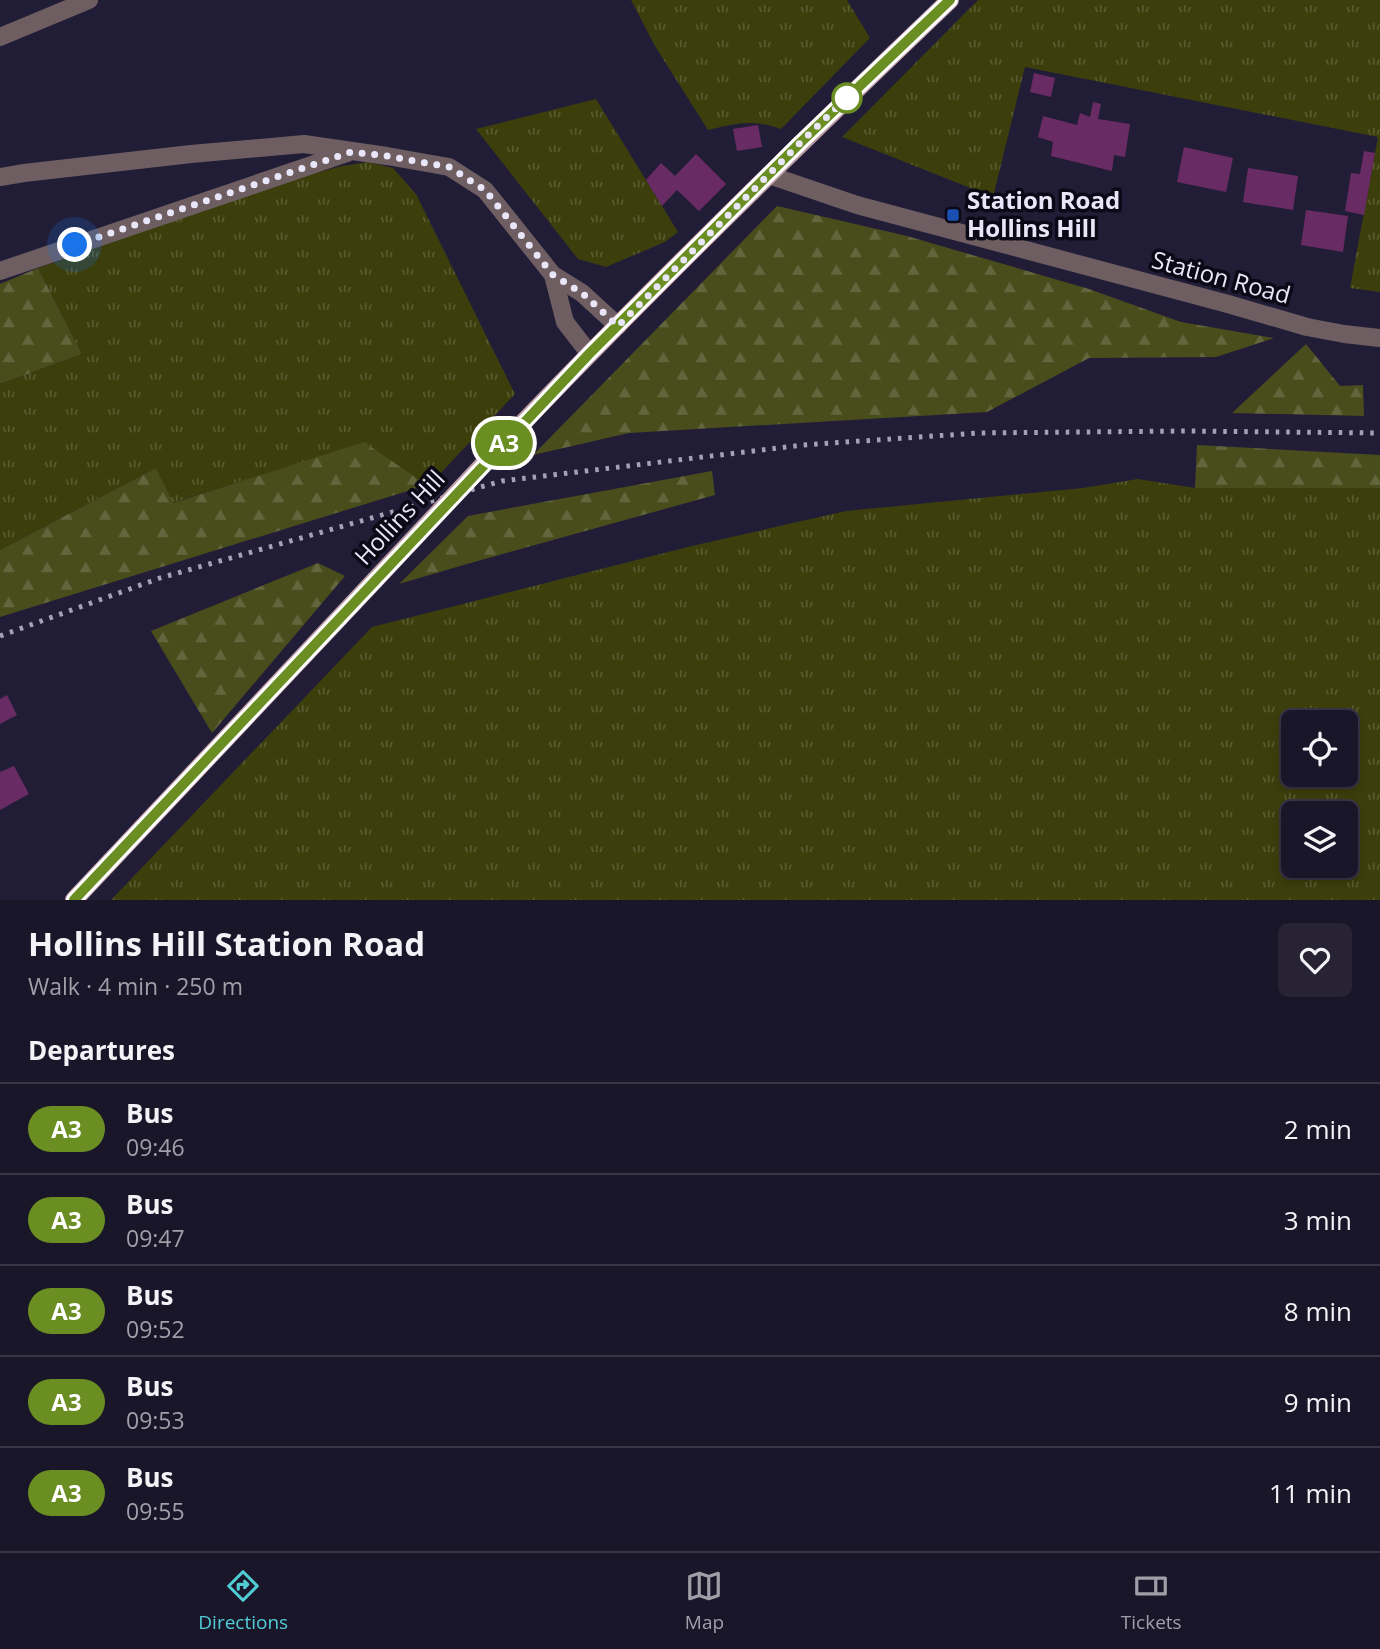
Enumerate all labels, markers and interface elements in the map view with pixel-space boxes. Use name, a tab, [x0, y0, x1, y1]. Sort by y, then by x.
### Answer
unlabelled marker	[832, 83, 862, 113]
place label: Station Road Hollins Hill	[967, 183, 1120, 244]
marker: Station Road Hollins Hill	[945, 207, 961, 223]
your location	[57, 227, 92, 262]
street label: Station Road	[1148, 242, 1294, 311]
line badge: A3	[472, 420, 536, 466]
text: A3	[489, 426, 519, 459]
street label: Hollins Hill	[346, 462, 451, 572]
map controls	[1281, 710, 1358, 878]
button: locate	[1281, 710, 1358, 787]
button: layers	[1281, 801, 1358, 878]
text: Hollins Hill Station Road	[28, 921, 425, 966]
button: heart	[1278, 923, 1352, 997]
text: Walk · 4 min · 250 m	[28, 970, 243, 1002]
text: Departures	[28, 1032, 175, 1068]
text: Bus	[126, 1095, 173, 1131]
text: 2 min	[1284, 1111, 1352, 1147]
text: A3	[51, 1112, 82, 1145]
text: 09:46	[126, 1131, 185, 1163]
text: Bus	[126, 1186, 173, 1222]
text: 3 min	[1284, 1202, 1352, 1238]
text: A3	[51, 1203, 82, 1236]
text: 09:47	[126, 1222, 185, 1254]
text: Bus	[126, 1277, 173, 1313]
text: 8 min	[1284, 1293, 1352, 1329]
text: A3	[51, 1294, 82, 1327]
text: 09:52	[126, 1313, 185, 1345]
text: Bus	[126, 1368, 173, 1404]
text: 9 min	[1284, 1384, 1352, 1420]
text: A3	[51, 1385, 82, 1418]
text: 09:53	[126, 1404, 185, 1436]
text: Bus	[126, 1459, 173, 1495]
text: 11 min	[1269, 1475, 1352, 1511]
text: A3	[51, 1476, 82, 1509]
text: 09:55	[126, 1495, 185, 1527]
tab: Directions	[198, 1567, 288, 1635]
tab: Map	[685, 1567, 724, 1635]
tab: Tickets	[1121, 1567, 1182, 1635]

